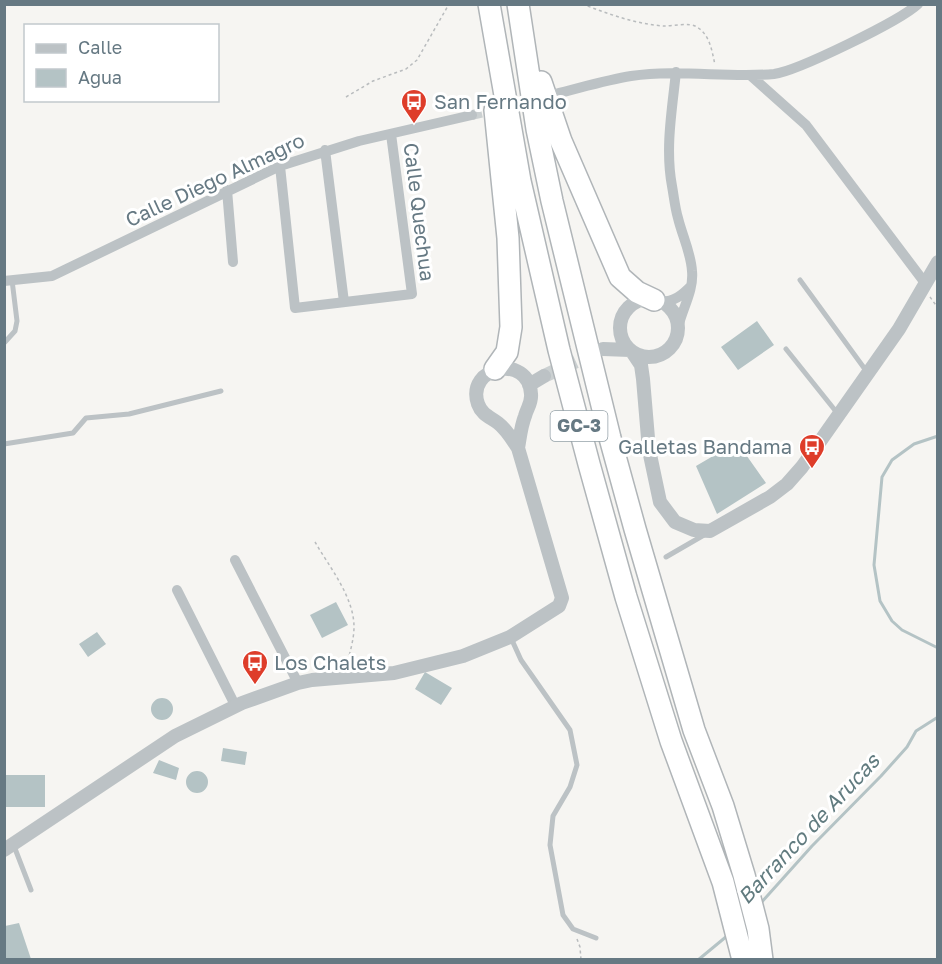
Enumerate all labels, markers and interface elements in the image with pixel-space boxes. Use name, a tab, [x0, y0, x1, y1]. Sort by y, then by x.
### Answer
legend	[24, 24, 219, 102]
text: Calle	[78, 36, 122, 58]
text: Agua	[78, 66, 122, 88]
bus stop icon: San Fernando	[399, 87, 429, 125]
place label: San Fernando	[434, 89, 567, 113]
street label: Calle Diego Almagro	[121, 127, 308, 231]
street label: Calle Quechua	[400, 141, 440, 282]
road number: GC-3	[550, 411, 608, 441]
bus stop icon: Galletas Bandama	[797, 432, 827, 470]
place label: Galletas Bandama	[618, 434, 792, 458]
bus stop icon: Los Chalets	[240, 648, 270, 686]
place label: Los Chalets	[274, 650, 386, 674]
water label: Barranco de Arucas	[732, 747, 885, 909]

